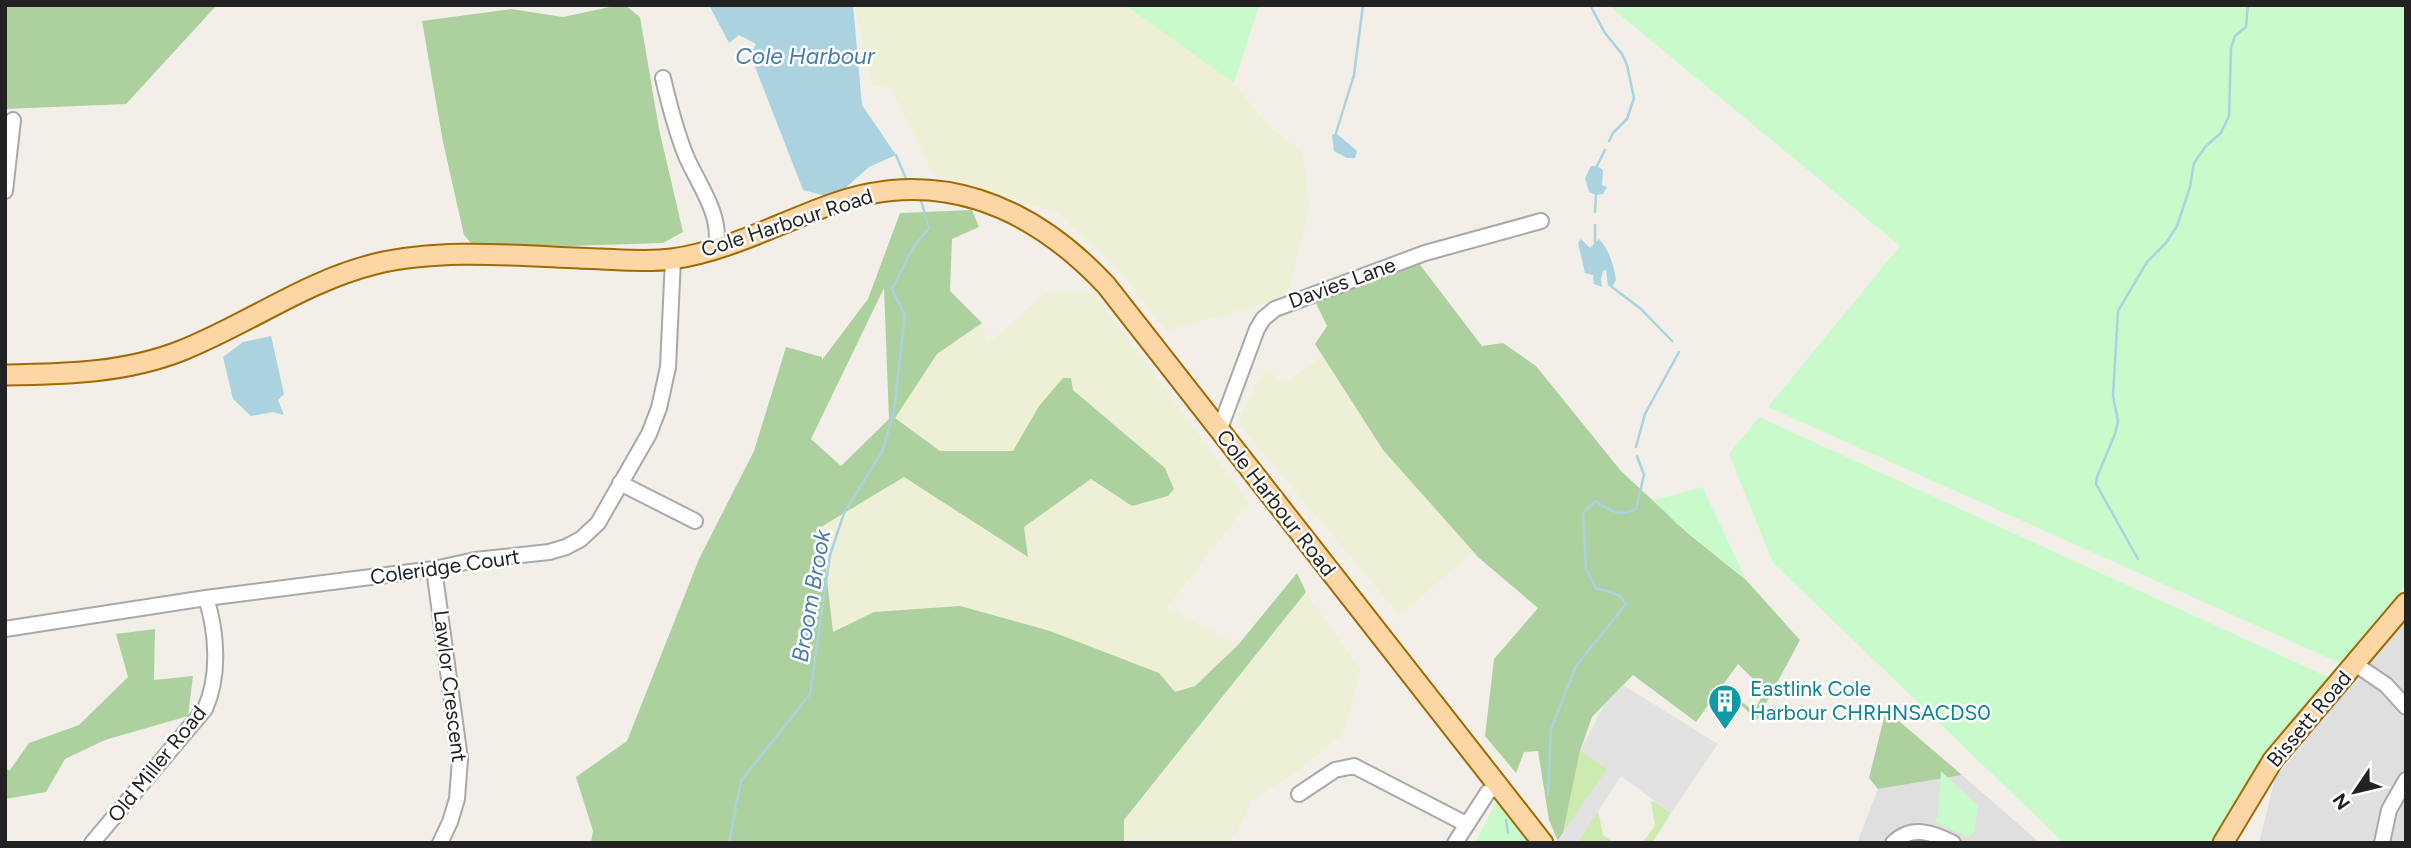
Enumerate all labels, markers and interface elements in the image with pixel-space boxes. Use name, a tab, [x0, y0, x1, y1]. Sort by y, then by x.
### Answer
water label: Cole Harbour	[735, 42, 876, 70]
street label: Cole Harbour Road	[698, 183, 876, 262]
street label: Davies Lane	[1285, 252, 1399, 313]
street label: Cole Harbour Road	[1211, 424, 1341, 581]
water label: Broom Brook	[786, 527, 837, 664]
street label: Coleridge Court	[369, 544, 521, 589]
street label: Lawlor Crescent	[429, 608, 472, 763]
street label: Bissett Road	[2261, 665, 2356, 772]
place label: Eastlink Cole Harbour CHRHNSACDS0	[1750, 676, 1991, 725]
building icon: Eastlink Cole Harbour CHRHNSACDS0	[1706, 682, 1744, 731]
street label: Old Miller Road	[102, 700, 211, 827]
north arrow	[2320, 757, 2390, 827]
text: N	[2328, 789, 2355, 814]

